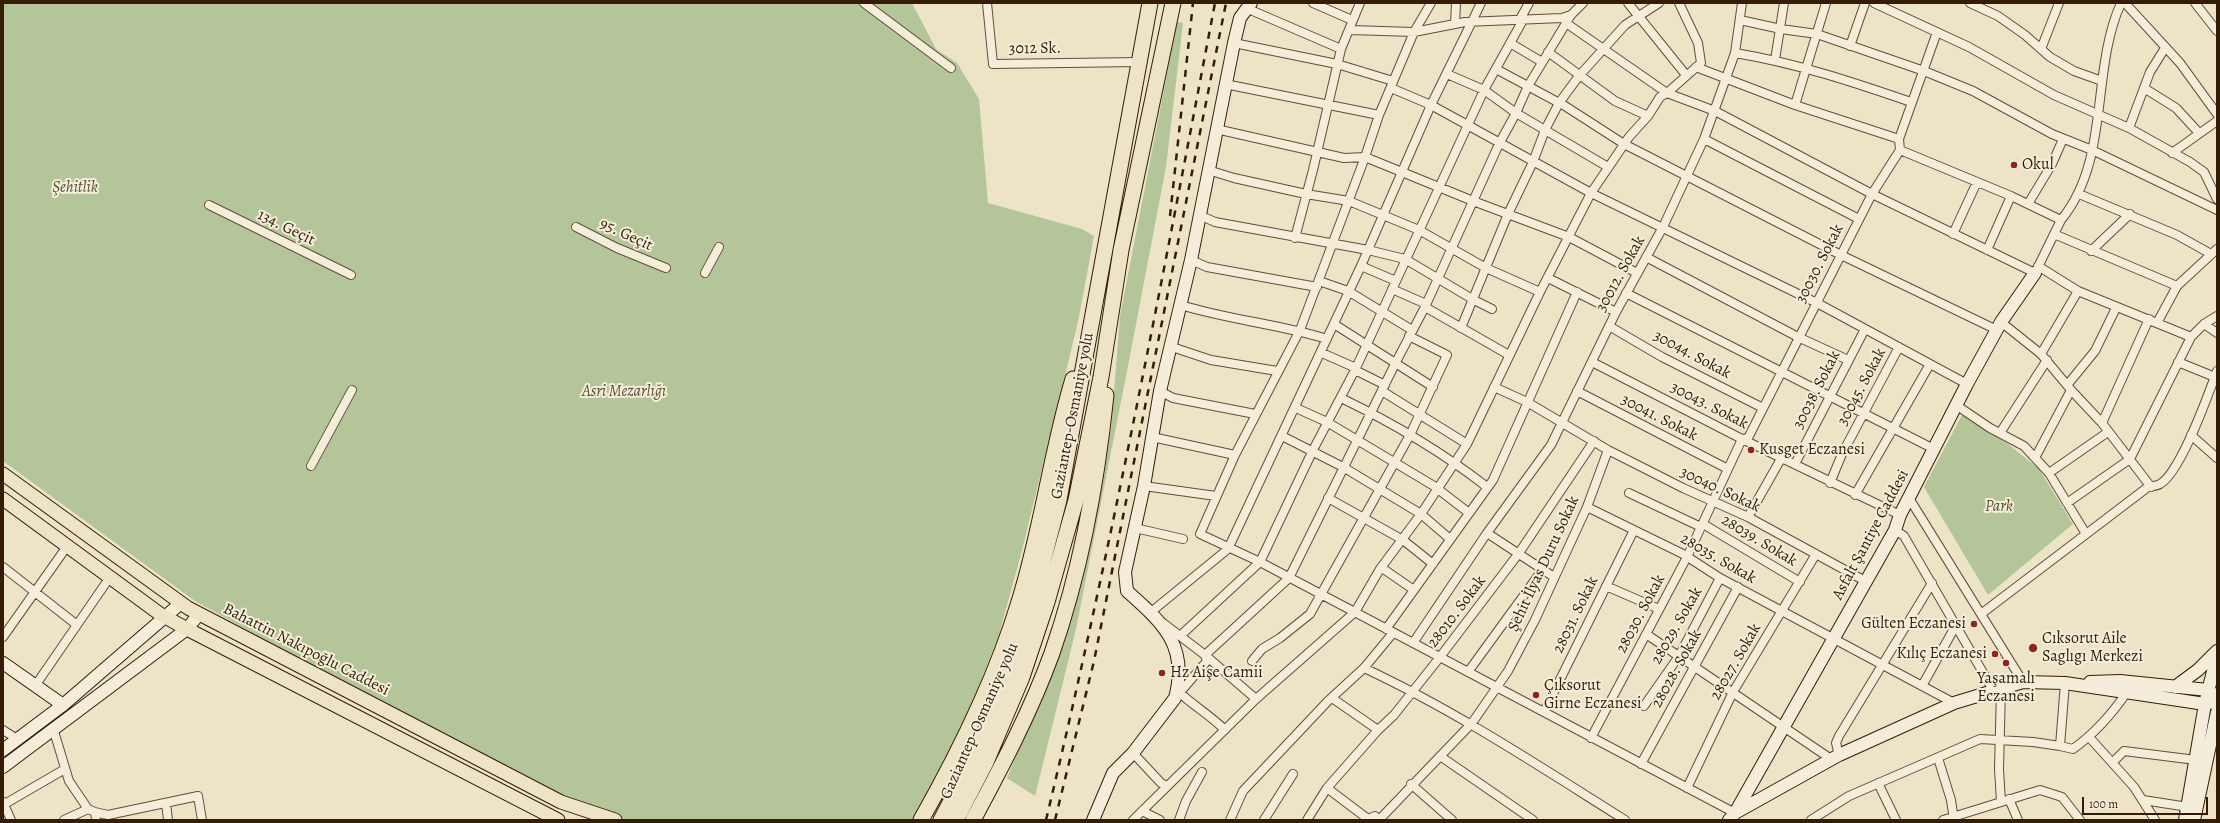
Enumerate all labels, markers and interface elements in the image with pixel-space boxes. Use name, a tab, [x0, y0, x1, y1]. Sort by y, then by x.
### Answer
street label: 3012 Sk.	[1009, 39, 1061, 59]
place label: Okul	[2022, 155, 2054, 175]
marker: Okul	[2009, 160, 2019, 170]
park label: Şehitlik	[52, 178, 98, 198]
street label: 134. Geçit	[254, 206, 318, 250]
street label: 95. Geçit	[596, 214, 656, 256]
street label: 30030. Sokak	[1792, 221, 1848, 307]
street label: 30012. Sokak	[1592, 233, 1650, 315]
street label: 30044. Sokak	[1650, 326, 1734, 384]
street label: Gaziantep-Osmaniye yolu	[1047, 331, 1099, 501]
street label: 30045. Sokak	[1834, 345, 1890, 429]
street label: 30038. Sokak	[1789, 348, 1845, 432]
street label: 30043. Sokak	[1667, 378, 1751, 434]
park label: Asri Mezarlığı	[582, 382, 666, 402]
street label: 30041. Sokak	[1617, 390, 1701, 446]
place label: Kusget Eczanesi	[1759, 440, 1865, 460]
marker: Kusget Eczanesi	[1746, 445, 1756, 455]
street label: 30040. Sokak	[1677, 463, 1763, 517]
street label: Asfalt Şantiye Caddesi	[1829, 467, 1913, 603]
street label: Şehit İlyas Duru Sokak	[1504, 493, 1584, 635]
park label: Park	[1985, 497, 2013, 517]
street label: 28039. Sokak	[1718, 511, 1800, 571]
street label: 28035. Sokak	[1677, 530, 1759, 588]
street label: 28030. Sokak	[1612, 571, 1670, 657]
street label: 28010. Sokak	[1424, 572, 1490, 652]
street label: 28031. Sokak	[1549, 573, 1603, 657]
street label: 28029. Sokak	[1647, 584, 1707, 668]
street label: Bahattin Nakıpoğlu Caddesi	[220, 600, 392, 700]
place label: Gülten Eczanesi	[1861, 614, 1966, 634]
marker: Gülten Eczanesi	[1969, 619, 1979, 629]
street label: 28027. Sokak	[1706, 620, 1766, 704]
street label: 28028. Sokak	[1648, 627, 1706, 711]
place label: Cıksorut Aile Saglıgı Merkezi	[2042, 629, 2143, 667]
street label: Gaziantep-Osmaniye yolu	[937, 640, 1023, 802]
marker: Cıksorut Aile Saglıgı Merkezi	[2027, 642, 2039, 654]
place label: Kılıç Eczanesi	[1897, 644, 1987, 664]
marker: Kılıç Eczanesi	[1990, 649, 2000, 659]
marker: Yaşamalı Eczanesi	[2001, 658, 2011, 668]
place label: Hz Aişe Camii	[1170, 663, 1263, 683]
marker: Hz Aişe Camii	[1157, 668, 1167, 678]
place label: Yaşamalı Eczanesi	[1977, 669, 2035, 707]
place label: Çıksorut Girne Eczanesi	[1544, 676, 1642, 714]
marker: Çıksorut Girne Eczanesi	[1531, 690, 1541, 700]
scale bar	[2084, 789, 2210, 815]
text: 100 m	[2089, 796, 2118, 812]

